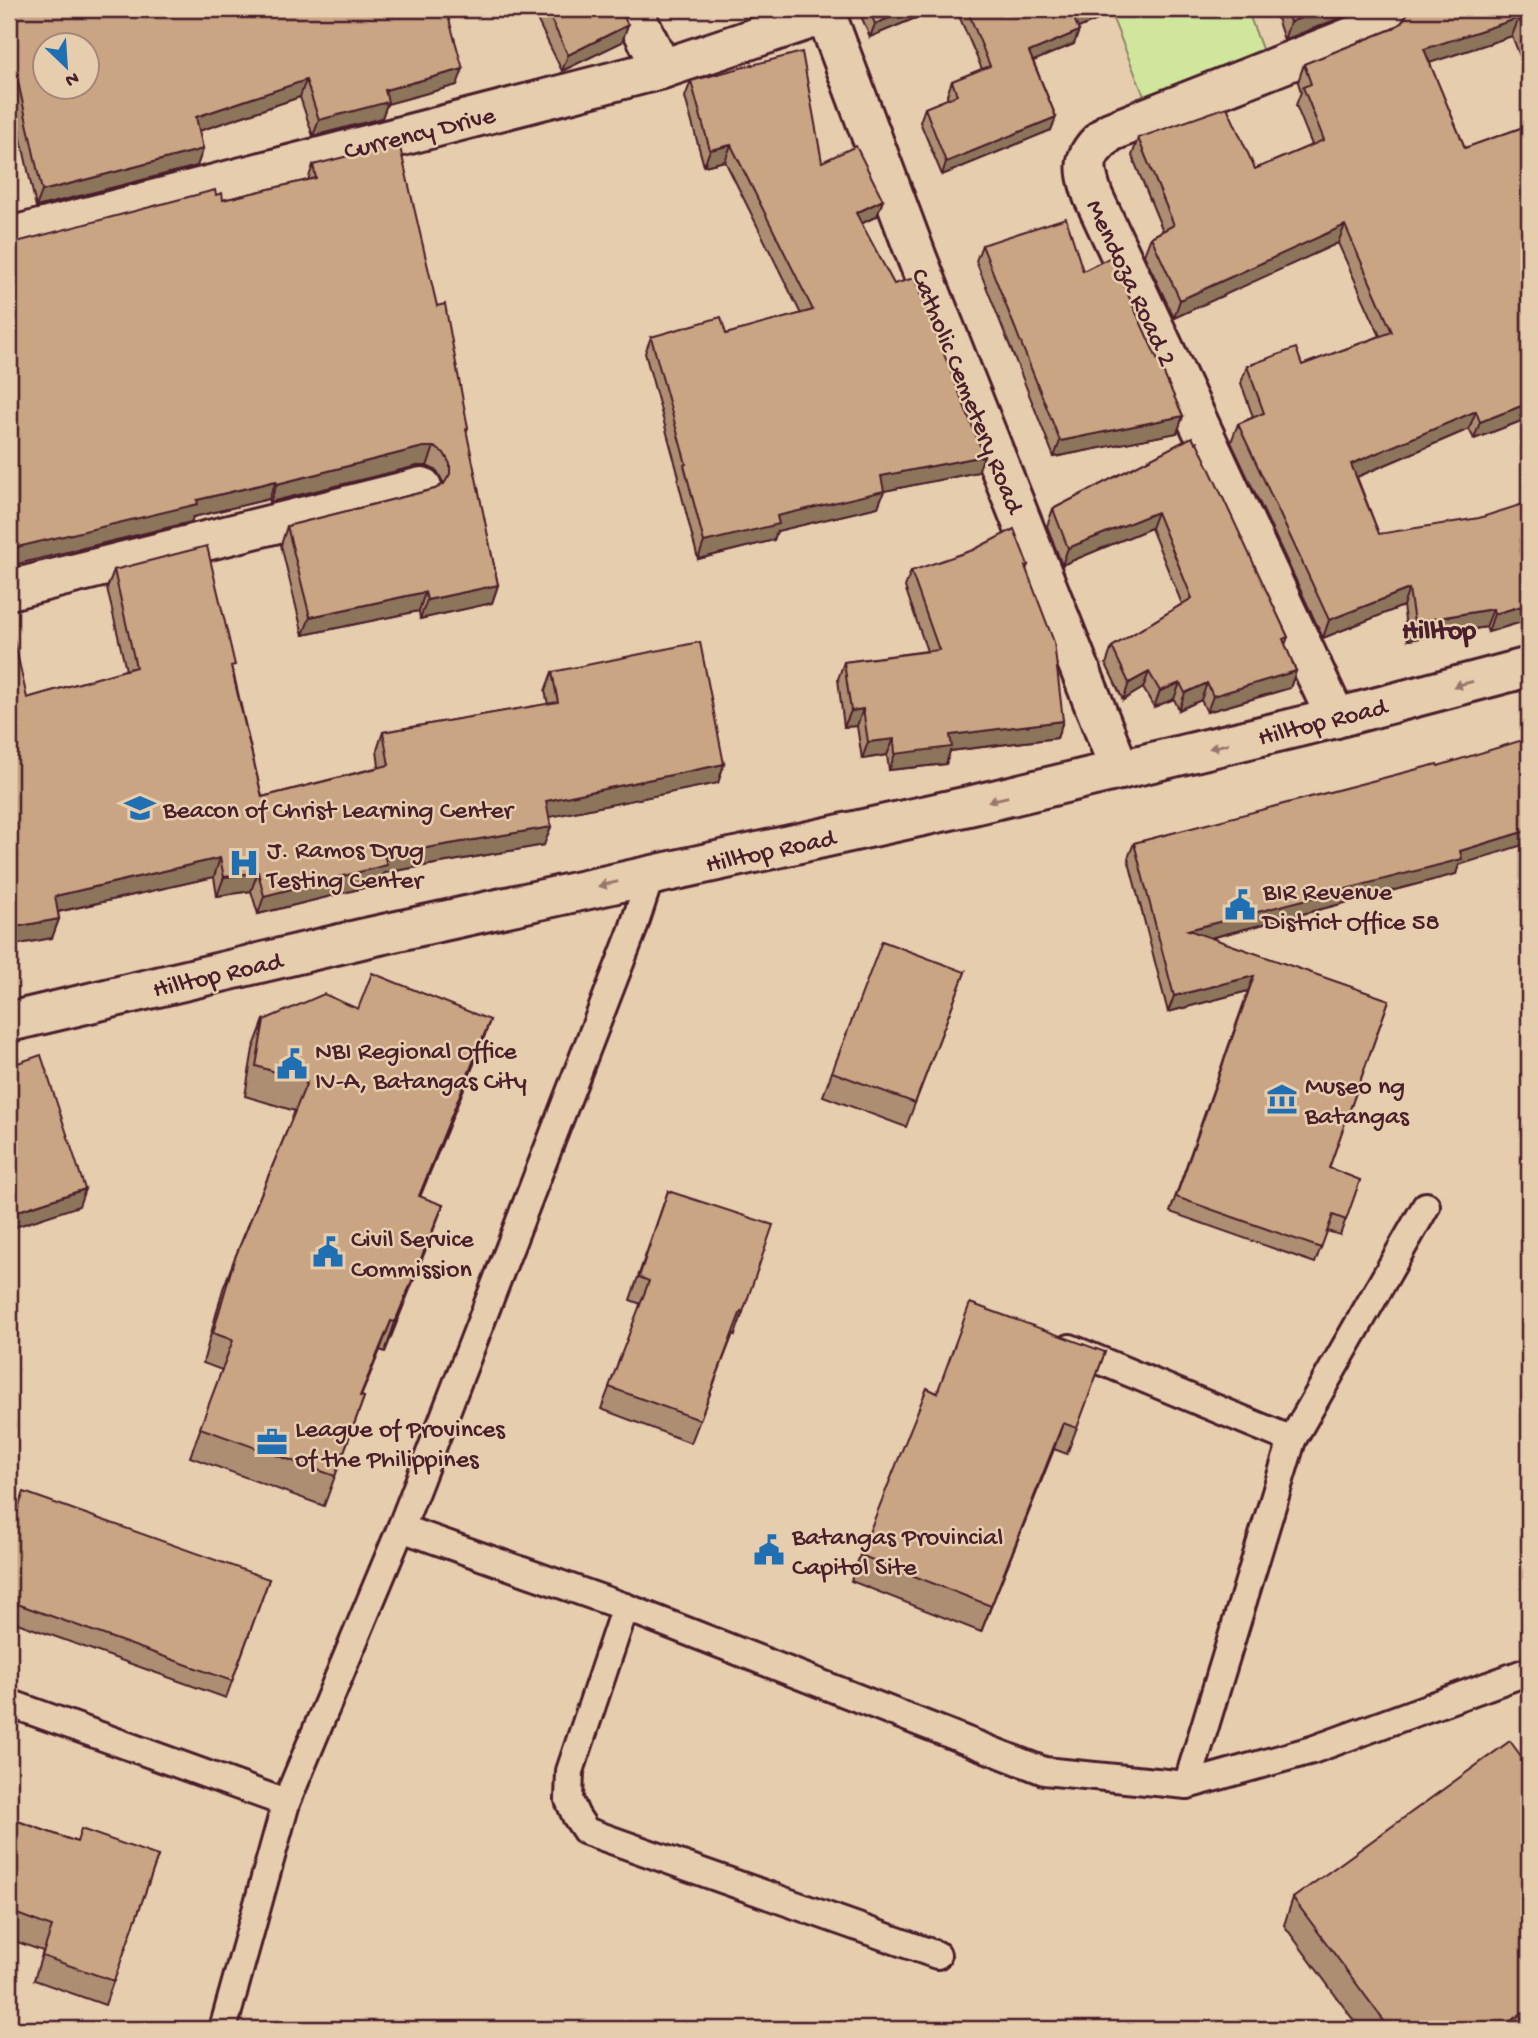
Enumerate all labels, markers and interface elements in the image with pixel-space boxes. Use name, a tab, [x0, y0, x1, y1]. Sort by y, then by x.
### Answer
north arrow	[32, 32, 102, 102]
text: N	[61, 65, 82, 91]
street label: Currency Drive	[341, 101, 500, 169]
street label: Mendoza Road 2	[1077, 196, 1181, 372]
street label: Catholic Cemetery Road	[902, 265, 1029, 520]
district label: Hilltop	[1402, 616, 1476, 649]
one-way arrow	[1452, 679, 1474, 690]
street label: Hilltop Road	[1255, 693, 1392, 755]
one-way arrow	[1208, 741, 1230, 752]
school or university icon: Beacon of Christ Learning Center	[123, 791, 157, 825]
one-way arrow	[987, 794, 1009, 805]
place label: Beacon of Christ Learning Center	[162, 797, 516, 828]
street label: Hilltop Road	[703, 824, 840, 882]
place label: J. Ramos Drug Testing Center	[265, 837, 425, 898]
hospital icon: J. Ramos Drug Testing Center	[227, 846, 261, 880]
one-way arrow	[597, 878, 619, 889]
place label: BIR Revenue District Office 58	[1261, 879, 1440, 940]
public building icon: BIR Revenue District Office 58	[1223, 888, 1257, 922]
street label: Hilltop Road	[150, 947, 287, 1007]
place label: NBI Regional Office IV-A, Batangas City	[315, 1038, 527, 1099]
public building icon: NBI Regional Office IV-A, Batangas City	[275, 1047, 309, 1081]
place label: Museo ng Batangas	[1304, 1073, 1410, 1134]
museum icon: Museo ng Batangas	[1265, 1082, 1299, 1116]
place label: Civil Service Commission	[351, 1226, 474, 1287]
public building icon: Civil Service Commission	[311, 1235, 345, 1269]
place label: League of Provinces of the Philippines	[295, 1416, 506, 1477]
office icon: League of Provinces of the Philippines	[255, 1425, 289, 1459]
place label: Batangas Provincial Capitol Site	[791, 1524, 1003, 1585]
public building icon: Batangas Provincial Capitol Site	[752, 1533, 786, 1567]

